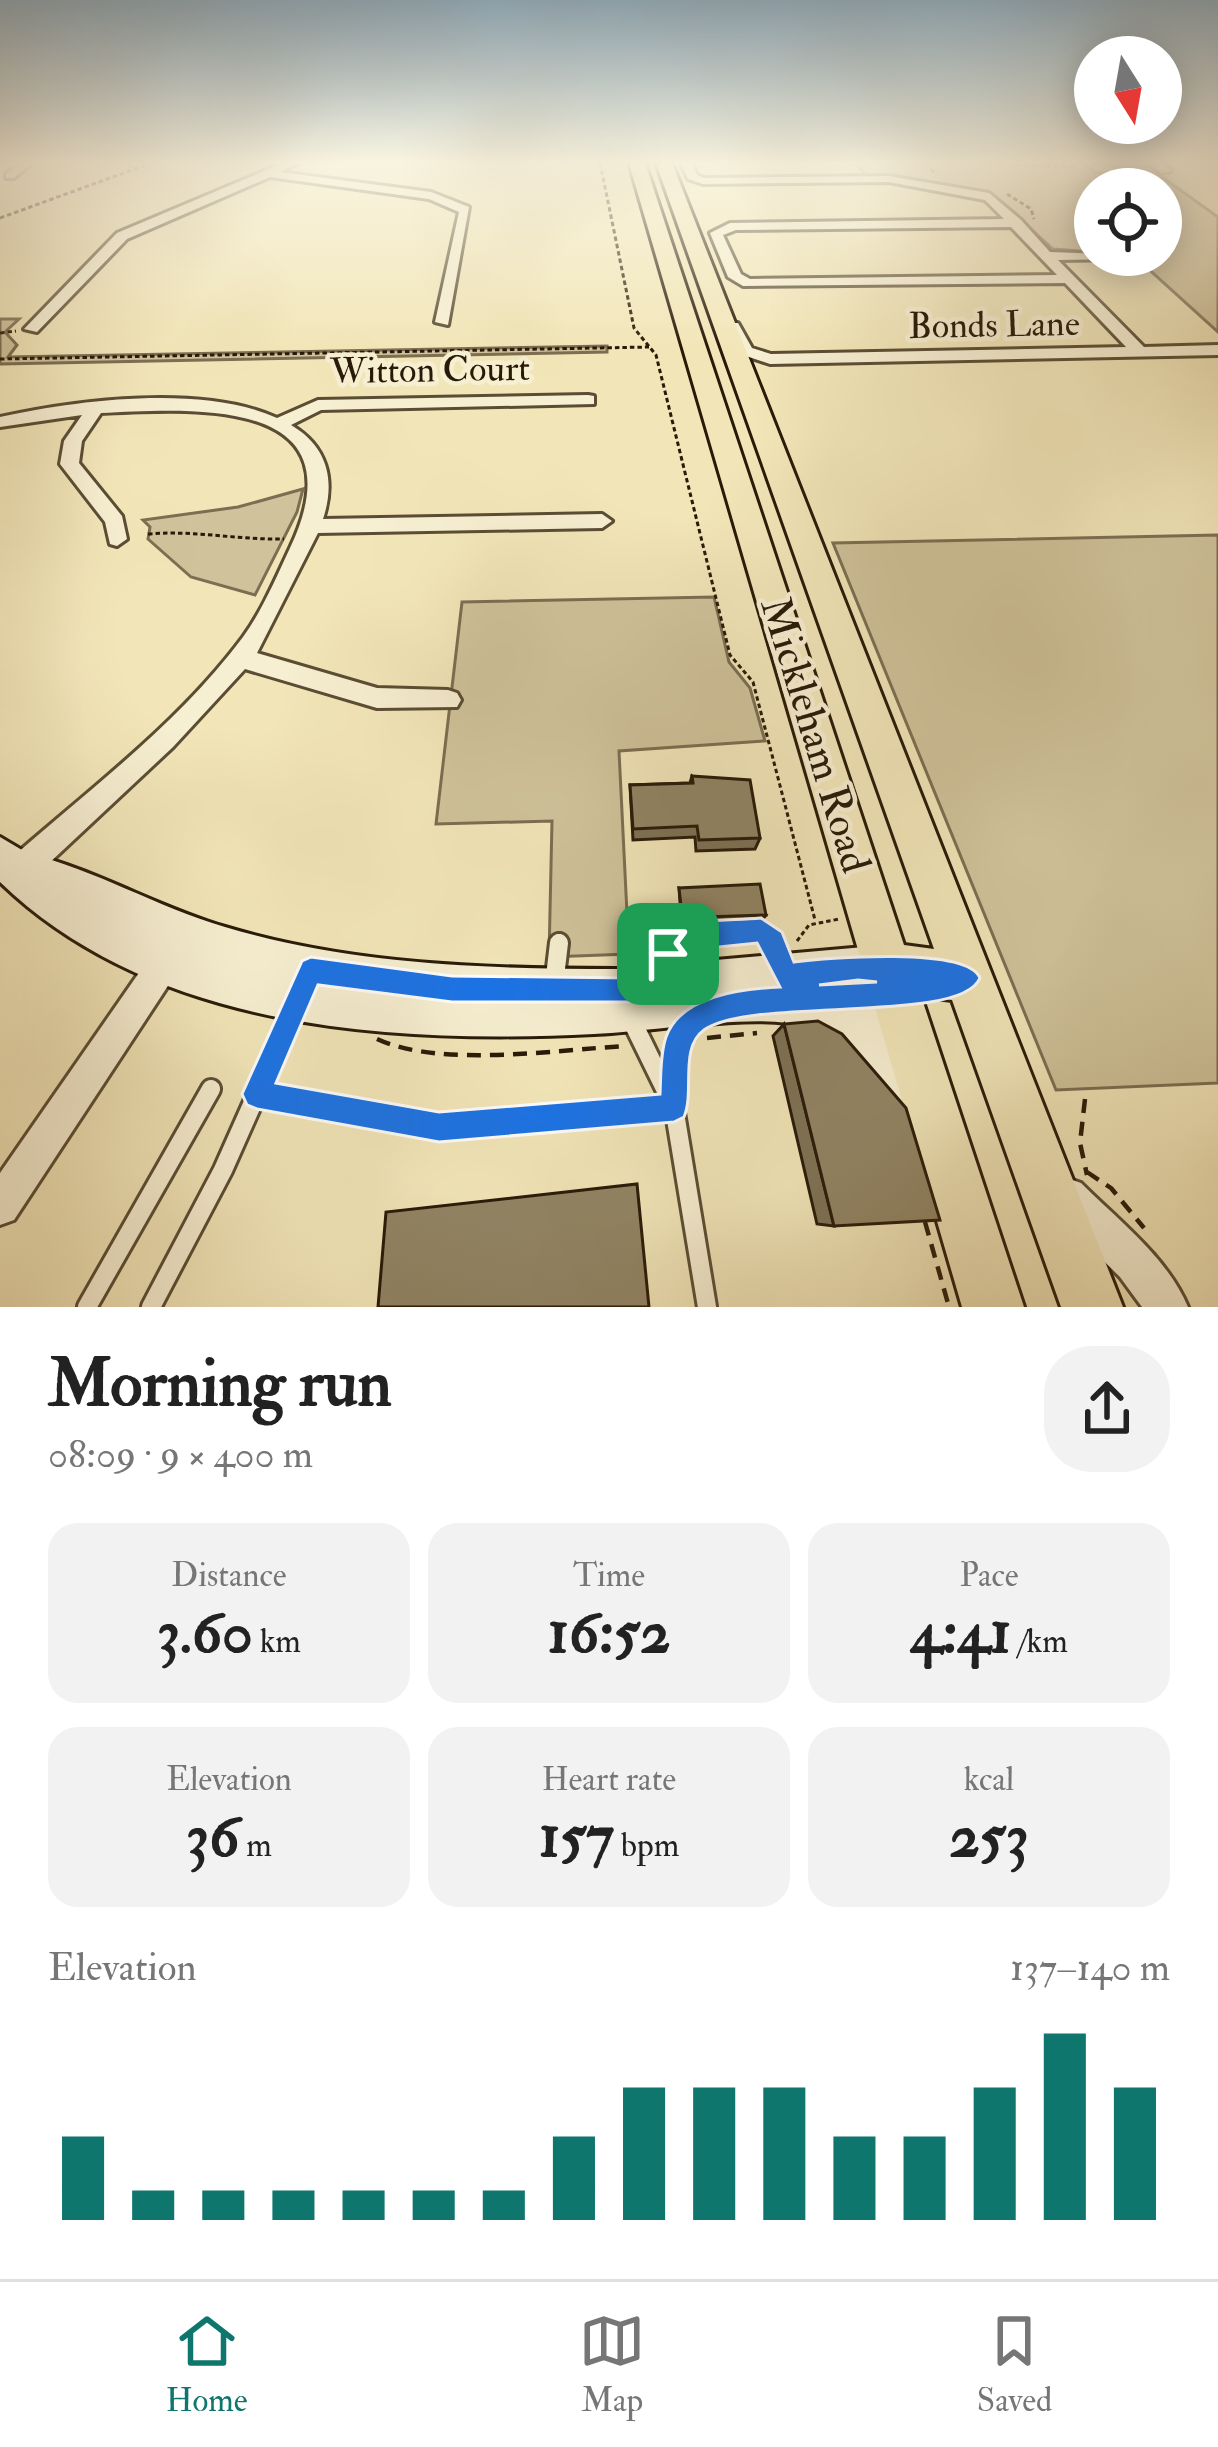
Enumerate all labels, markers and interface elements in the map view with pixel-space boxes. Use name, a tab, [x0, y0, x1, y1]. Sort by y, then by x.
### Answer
north arrow	[1074, 36, 1182, 144]
map controls	[1074, 36, 1182, 276]
button: locate	[1074, 168, 1182, 276]
street label: Bonds Lane	[908, 301, 1080, 349]
street label: Witton Court	[329, 346, 530, 394]
street label: Mickleham Road	[748, 591, 882, 879]
pin	[617, 903, 719, 1005]
icon: arrive	[635, 921, 701, 987]
text: Morning run	[48, 1343, 392, 1426]
button: share	[1044, 1346, 1170, 1472]
text: 08:09 · 9 × 400 m	[48, 1430, 313, 1479]
text: Distance	[171, 1555, 287, 1596]
text: Time	[573, 1555, 645, 1596]
text: Pace	[959, 1555, 1019, 1596]
text: 3.60	[157, 1596, 253, 1671]
text: 16:52	[548, 1596, 670, 1671]
text: 4:41	[910, 1596, 1011, 1671]
text: km	[253, 1621, 301, 1662]
text: /km	[1011, 1621, 1068, 1662]
text: Elevation	[166, 1759, 292, 1800]
text: Heart rate	[542, 1759, 676, 1800]
text: kcal	[964, 1759, 1014, 1800]
text: 36	[186, 1800, 239, 1875]
text: 157	[539, 1800, 614, 1875]
text: 253	[949, 1800, 1029, 1875]
text: m	[239, 1825, 272, 1866]
text: bpm	[614, 1825, 679, 1866]
text: Elevation	[48, 1943, 197, 1992]
text: 137–140 m	[1010, 1943, 1170, 1992]
tab: Home	[166, 2308, 248, 2421]
tab: Map	[579, 2308, 645, 2421]
tab: Saved	[977, 2308, 1052, 2421]

